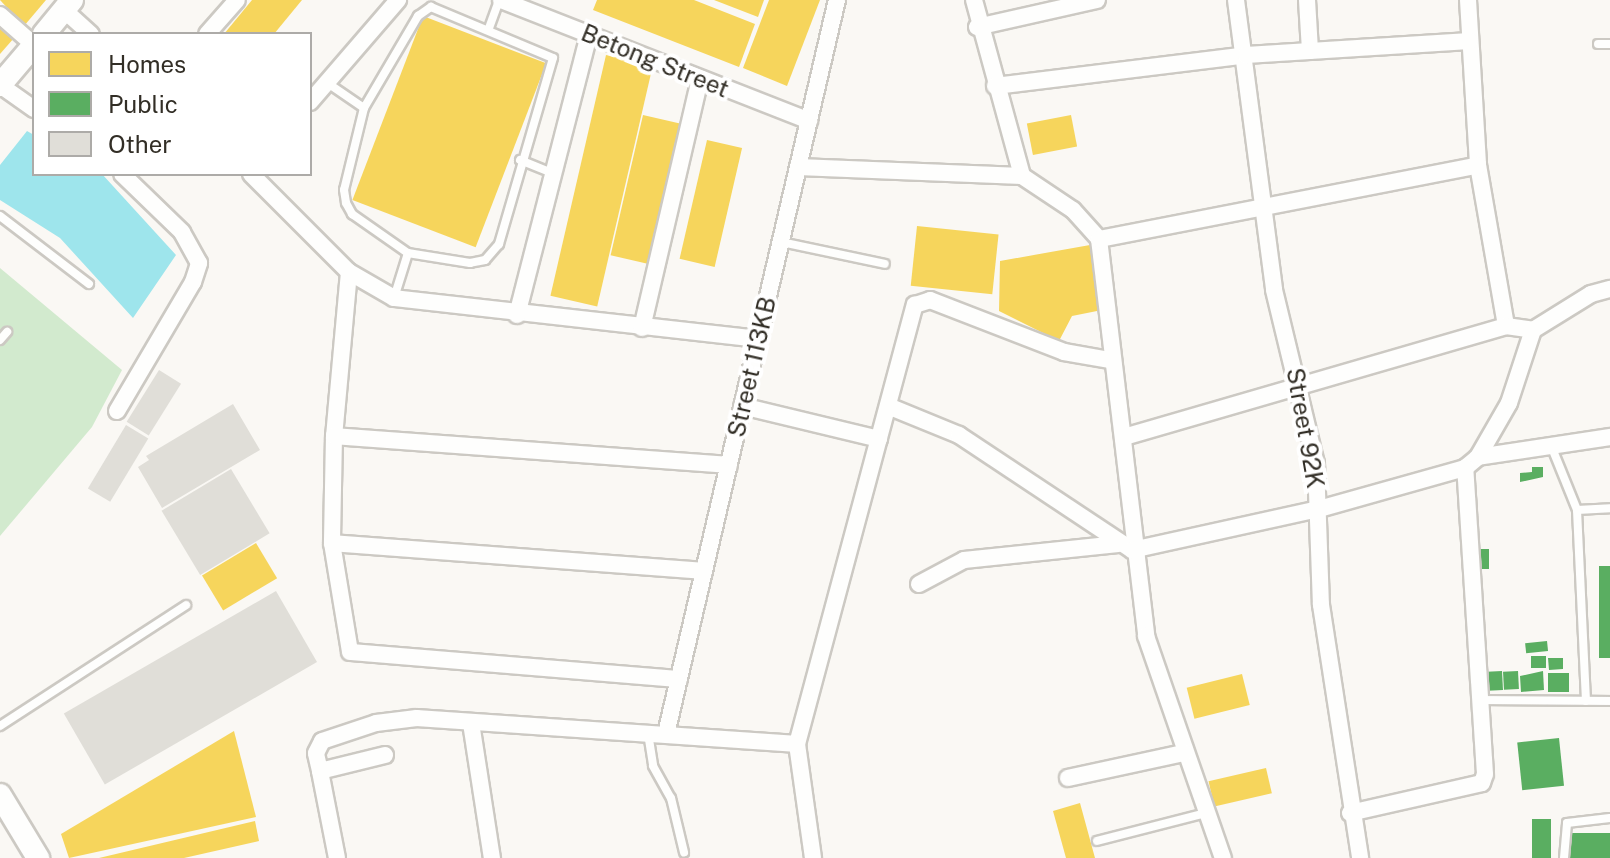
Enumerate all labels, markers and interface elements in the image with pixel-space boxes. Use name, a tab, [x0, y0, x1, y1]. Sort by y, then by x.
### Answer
street label: Betong Street	[577, 18, 733, 104]
legend	[32, 32, 312, 176]
text: Homes	[108, 50, 186, 78]
text: Public	[108, 90, 178, 118]
text: Other	[108, 130, 172, 158]
street label: Street 113KB	[722, 294, 782, 440]
street label: Street 92K	[1280, 366, 1330, 490]

